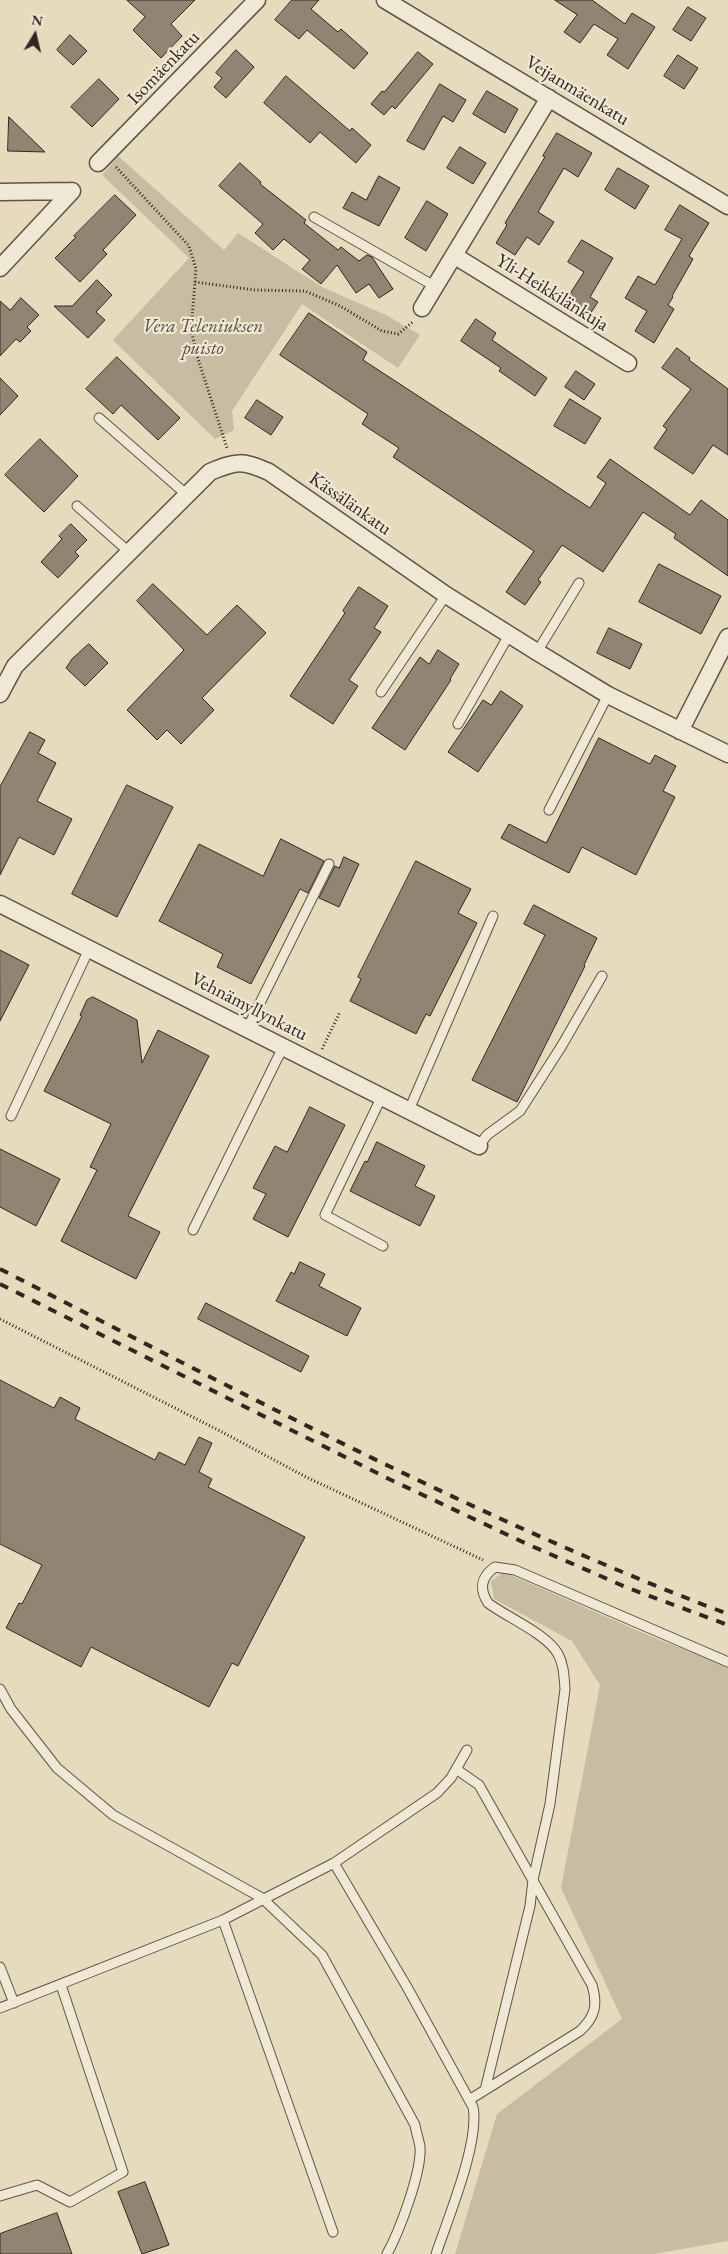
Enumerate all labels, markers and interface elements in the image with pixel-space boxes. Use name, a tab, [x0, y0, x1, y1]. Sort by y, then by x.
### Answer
north arrow	[10, 10, 60, 60]
text: N	[30, 10, 44, 30]
street label: Isomäenkatu	[123, 26, 205, 110]
street label: Veijanmäenkatu	[521, 51, 633, 131]
street label: Yli-Heikkilänkuja	[492, 249, 612, 337]
park label: Vera Teleniuksen puisto	[143, 316, 263, 360]
street label: Kässälänkatu	[305, 467, 395, 541]
street label: Vehnämyllynkatu	[187, 968, 311, 1046]

